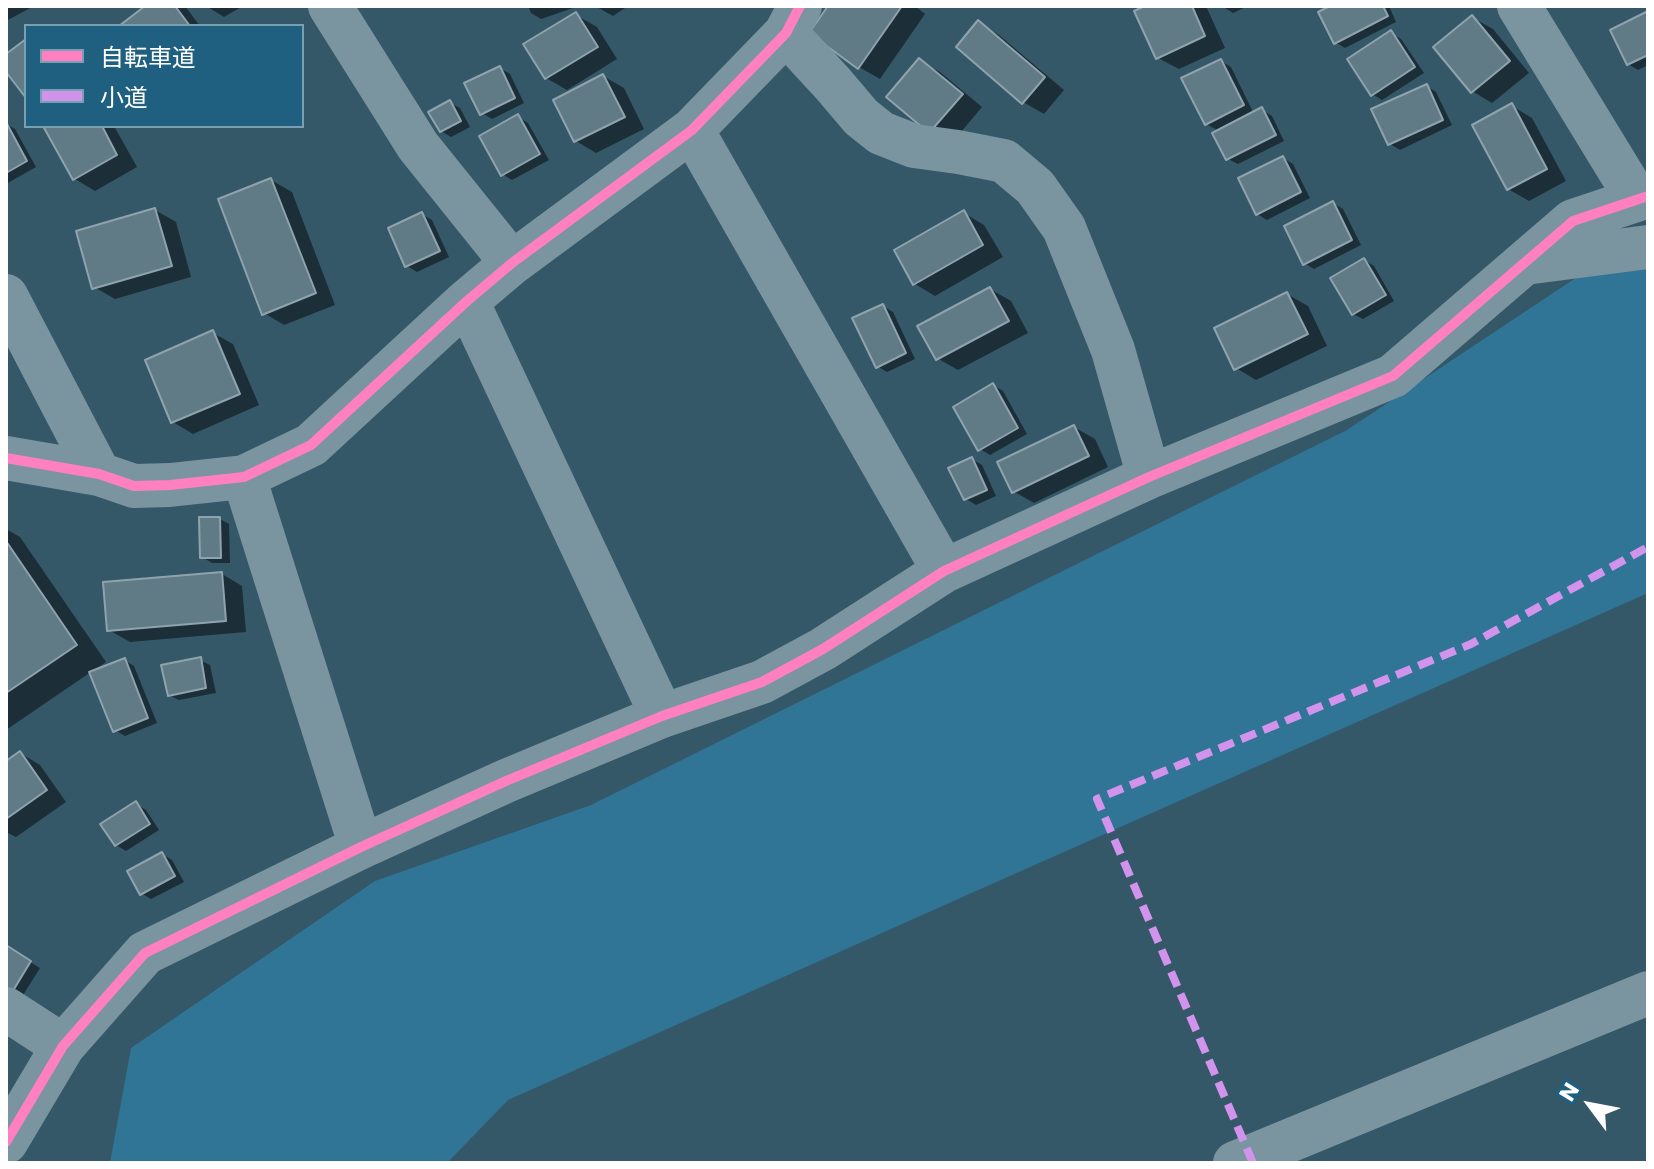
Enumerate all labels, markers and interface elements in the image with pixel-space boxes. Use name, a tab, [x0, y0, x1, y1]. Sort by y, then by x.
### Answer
legend	[24, 24, 304, 128]
text: 自転車道	[100, 41, 196, 74]
text: 小道	[100, 81, 148, 114]
north arrow	[1550, 1065, 1630, 1145]
text: N	[1552, 1077, 1587, 1107]

